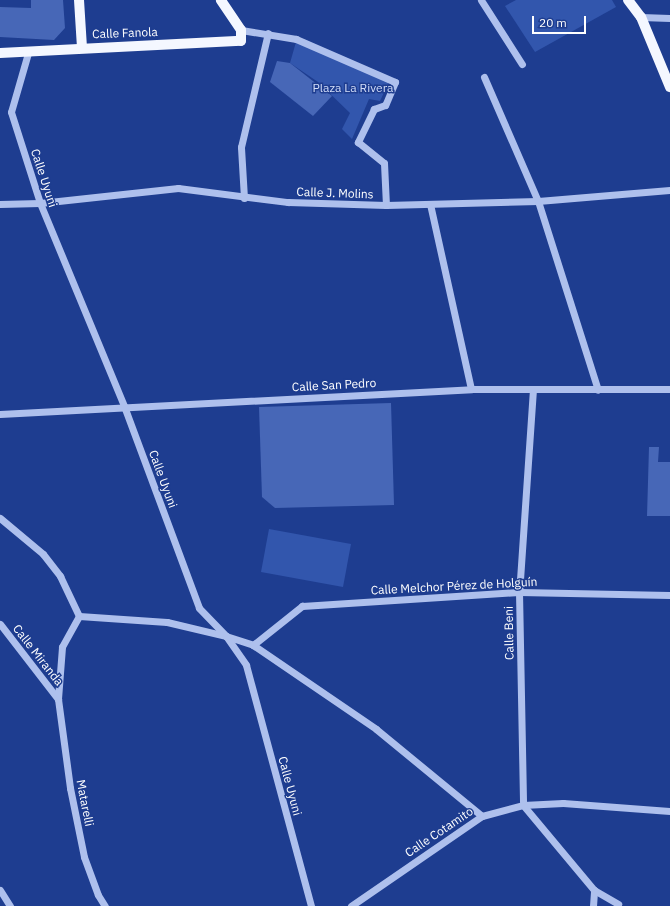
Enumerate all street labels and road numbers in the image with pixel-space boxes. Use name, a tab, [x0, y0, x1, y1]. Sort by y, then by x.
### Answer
street label: Calle Fanola	[92, 25, 158, 41]
street label: Calle Uyuni	[28, 147, 60, 209]
street label: Calle J. Molins	[296, 184, 374, 202]
street label: Calle San Pedro	[291, 376, 377, 394]
street label: Calle Uyuni	[146, 448, 180, 510]
street label: Calle Melchor Pérez de Holguín	[370, 574, 538, 598]
street label: Calle Beni	[501, 606, 517, 660]
street label: Calle Miranda	[10, 622, 66, 688]
street label: Calle Uyuni	[275, 755, 305, 817]
street label: Matarelli	[73, 778, 97, 828]
street label: Calle Cotamito	[402, 804, 476, 860]

